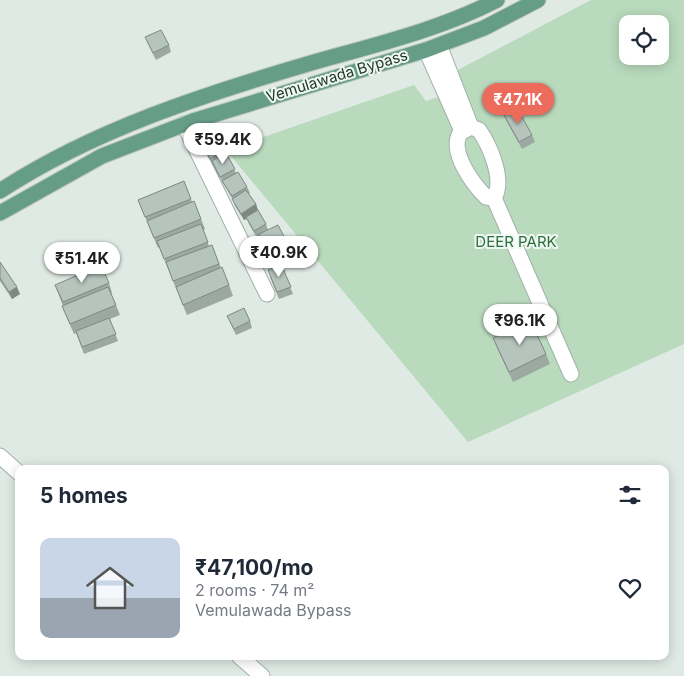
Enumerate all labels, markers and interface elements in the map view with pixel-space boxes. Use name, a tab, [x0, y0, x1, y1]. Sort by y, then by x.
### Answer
map controls	[619, 15, 669, 65]
button: locate	[619, 15, 669, 65]
street label: Vemulawada Bypass	[264, 45, 410, 106]
pin: ₹47.1K	[477, 82, 559, 125]
text: ₹47.1K	[493, 89, 543, 109]
pin: ₹59.4K	[182, 122, 264, 165]
text: ₹59.4K	[195, 129, 251, 149]
park label: DEER PARK	[475, 232, 557, 251]
pin: ₹40.9K	[238, 236, 320, 278]
pin: ₹51.4K	[41, 242, 123, 284]
text: ₹40.9K	[250, 242, 308, 262]
text: ₹51.4K	[55, 248, 109, 268]
pin: ₹96.1K	[479, 304, 561, 346]
text: ₹96.1K	[494, 310, 546, 330]
icon: filters	[616, 481, 644, 509]
text: 5 homes	[40, 483, 128, 508]
text: ₹47,100/mo	[195, 555, 313, 580]
icon: home	[80, 558, 140, 618]
icon: heart	[616, 574, 644, 602]
text: 2 rooms · 74 m²	[195, 580, 314, 600]
text: Vemulawada Bypass	[195, 600, 352, 620]

